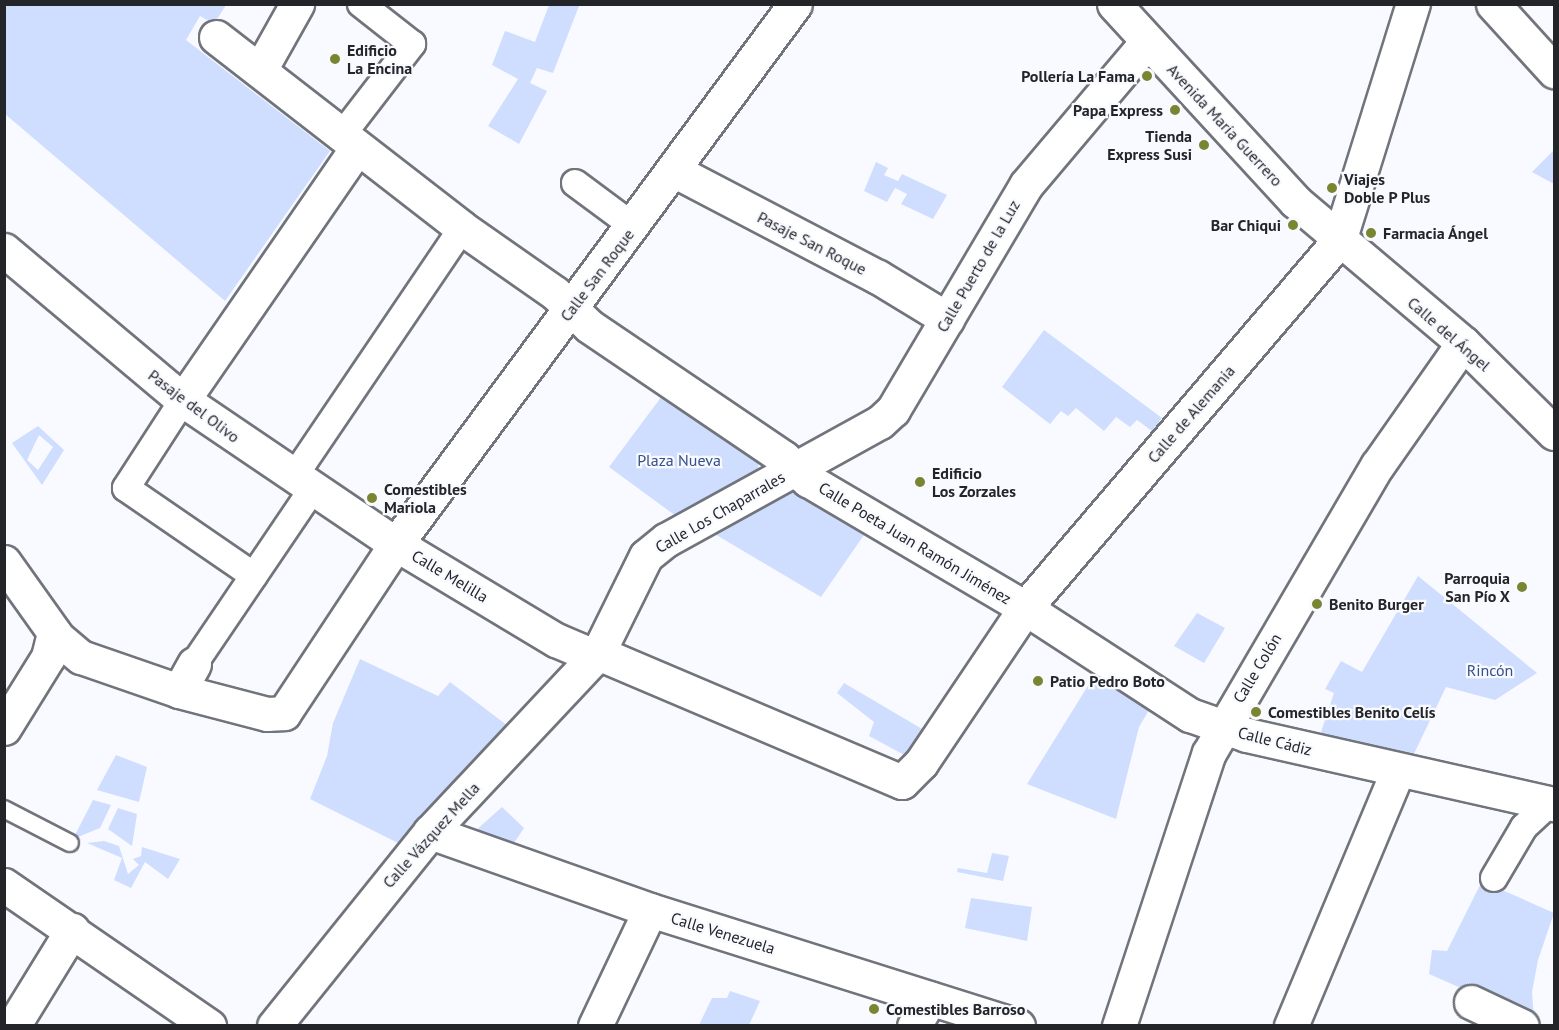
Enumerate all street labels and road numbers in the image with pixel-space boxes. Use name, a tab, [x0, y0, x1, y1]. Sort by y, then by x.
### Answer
street label: Avenida María Guerrero	[1163, 60, 1287, 190]
street label: Calle Puerto de la Luz	[932, 197, 1024, 335]
street label: Pasaje San Roque	[754, 207, 870, 279]
street label: Calle San Roque	[556, 225, 638, 325]
street label: Calle del Ángel	[1404, 293, 1494, 375]
street label: Calle de Alemania	[1143, 361, 1239, 467]
street label: Pasaje del Olivo	[145, 365, 243, 447]
street label: Calle Los Chaparrales	[652, 467, 788, 557]
street label: Calle Poeta Juan Ramón Jiménez	[815, 478, 1015, 608]
street label: Calle Melilla	[408, 546, 492, 606]
street label: Calle Colón	[1229, 630, 1285, 706]
street label: Calle Cádiz	[1236, 723, 1314, 759]
street label: Calle Vázquez Mella	[378, 778, 484, 892]
street label: Calle Venezuela	[669, 908, 777, 958]

